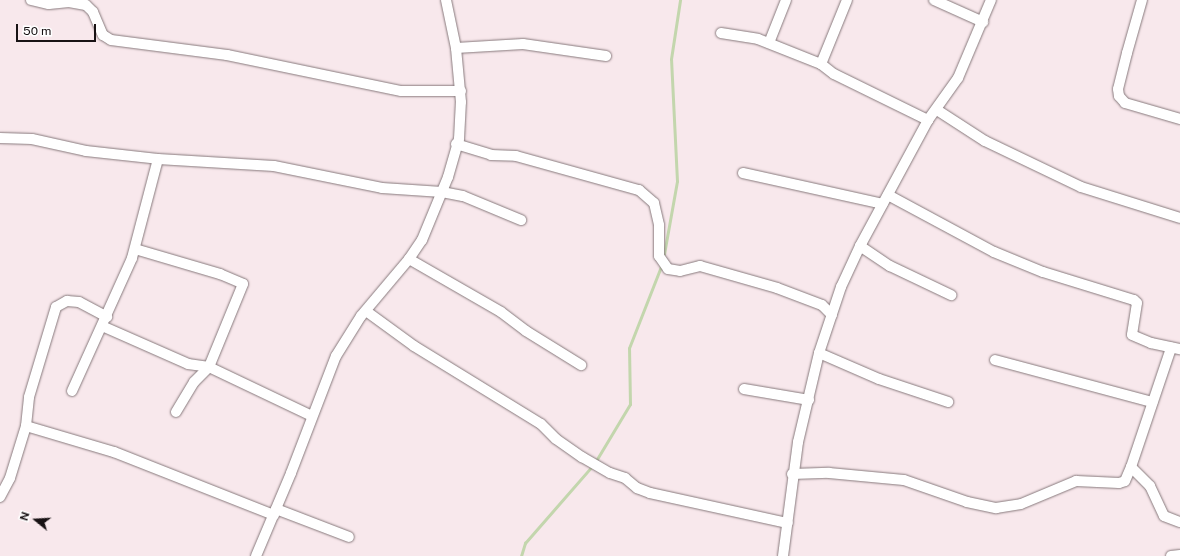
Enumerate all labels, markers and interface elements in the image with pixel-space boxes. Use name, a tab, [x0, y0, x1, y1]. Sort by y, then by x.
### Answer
scale bar	[18, 16, 98, 42]
text: 50 m	[23, 24, 51, 38]
north arrow	[16, 500, 56, 540]
text: N	[18, 510, 32, 522]

